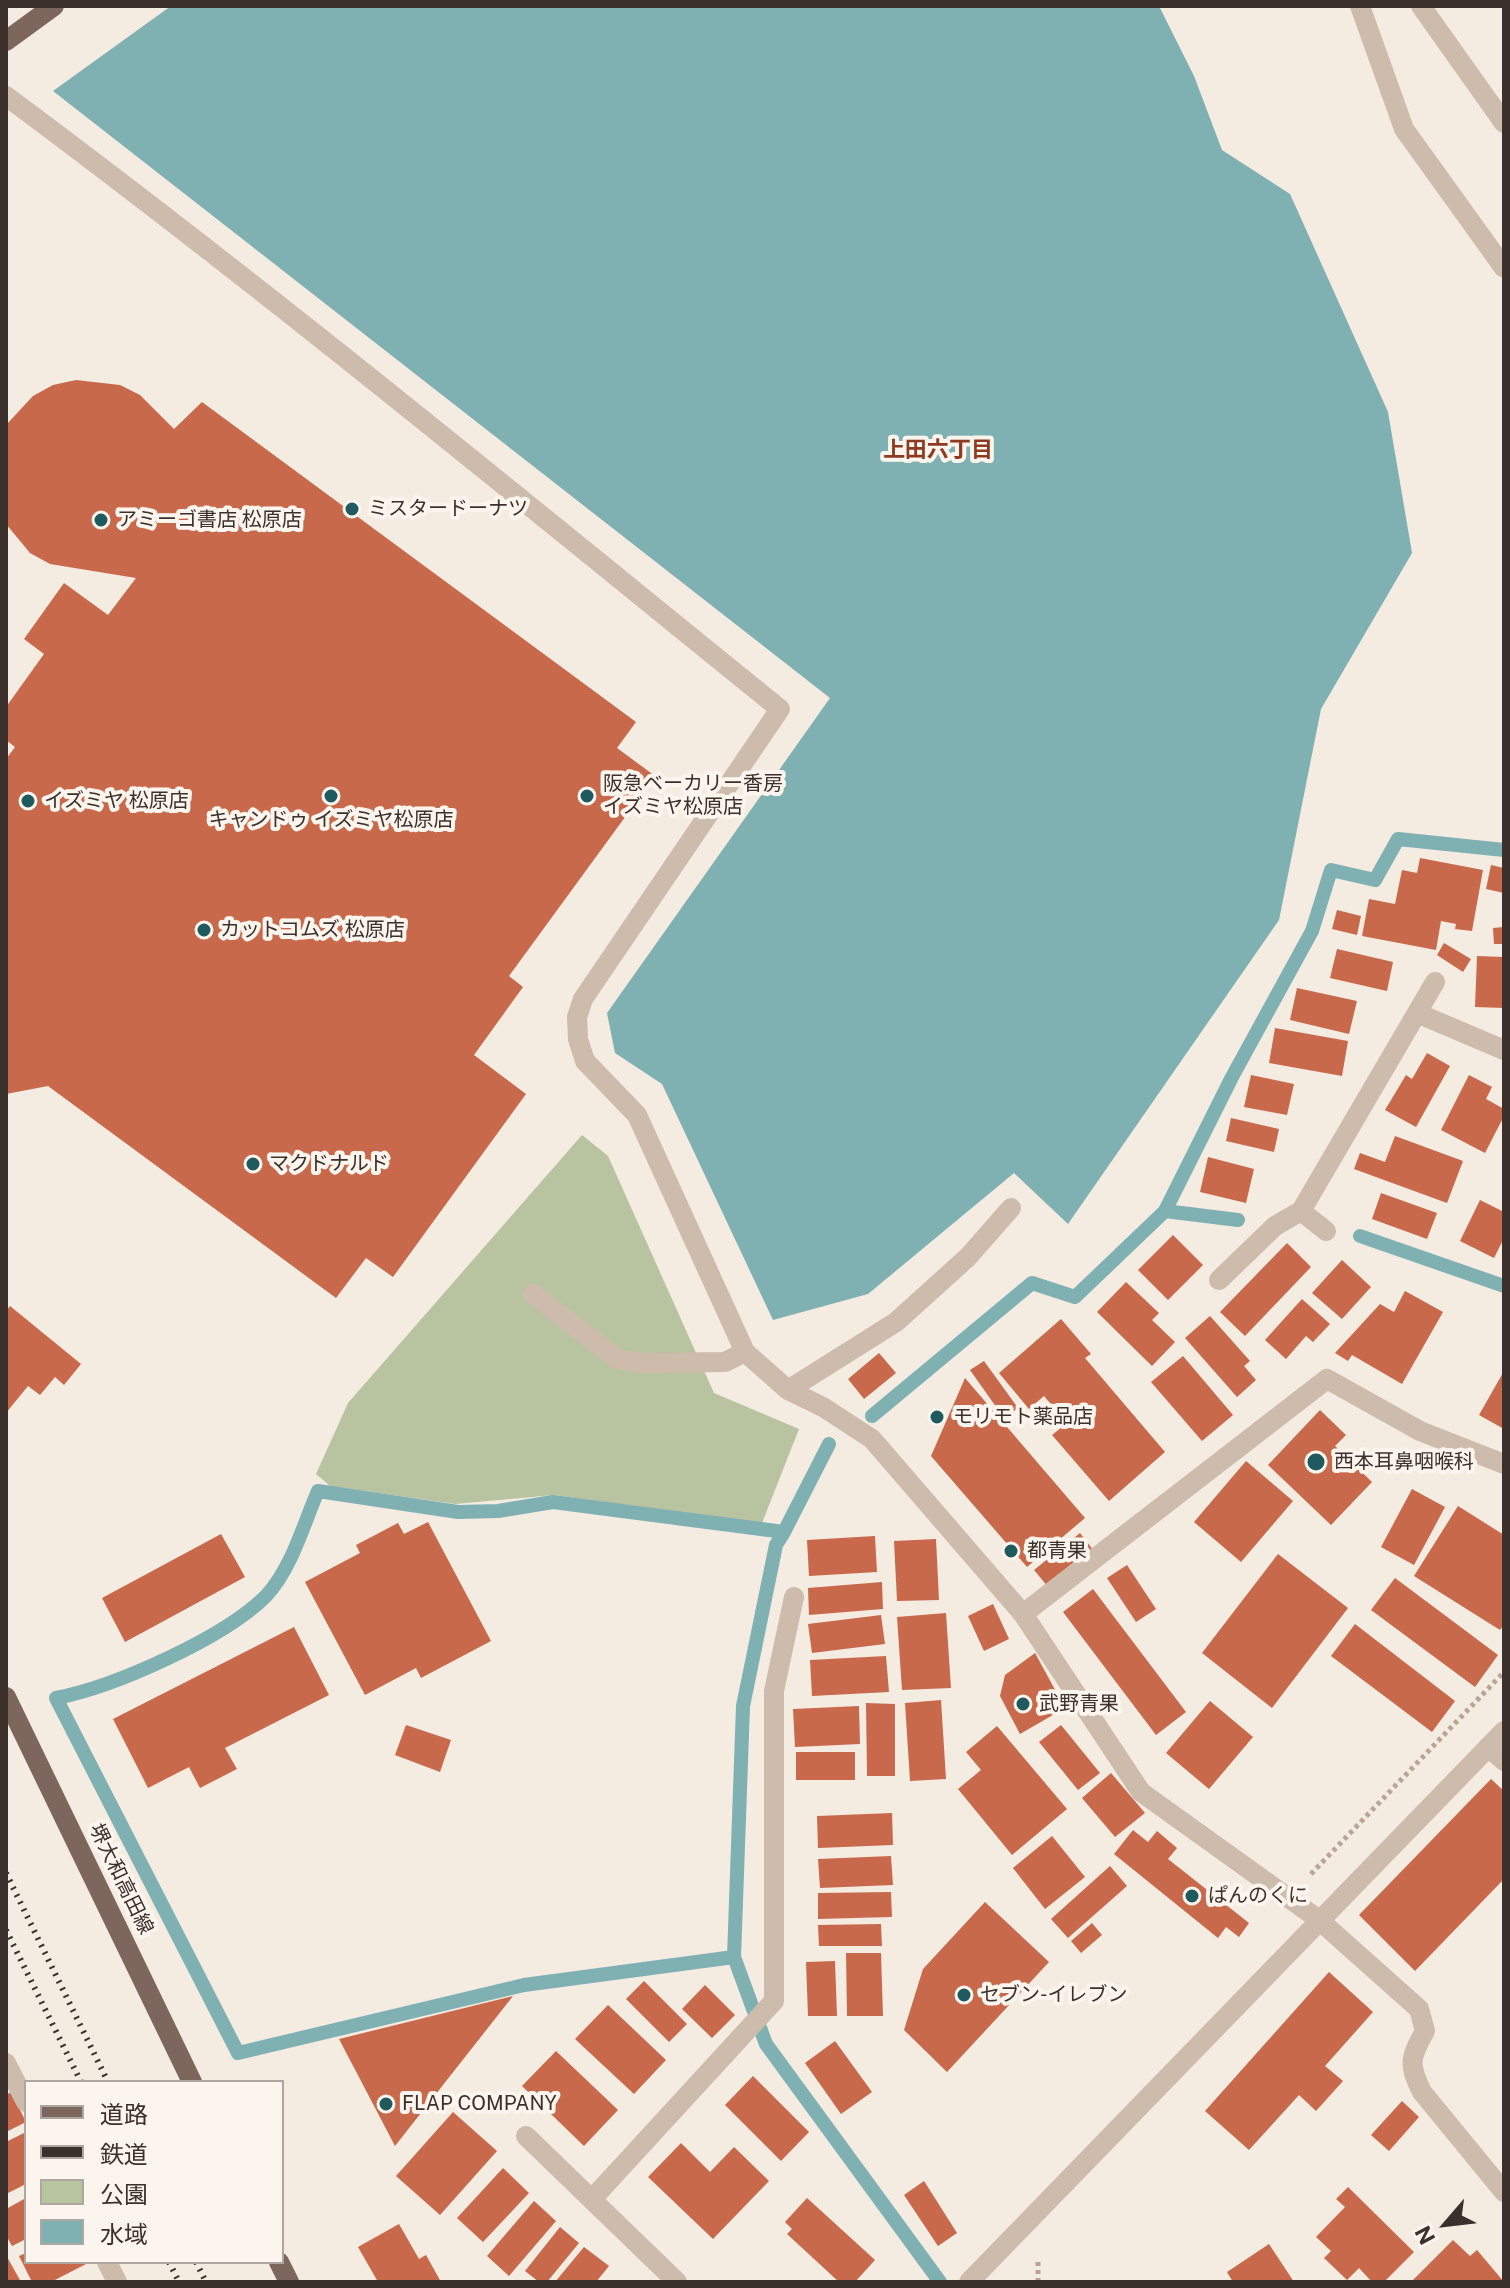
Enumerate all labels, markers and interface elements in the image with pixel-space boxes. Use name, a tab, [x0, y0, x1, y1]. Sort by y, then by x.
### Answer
district label: 上田六丁目	[883, 437, 993, 463]
place label: ミスタードーナツ	[368, 497, 528, 521]
marker: ミスタードーナツ	[343, 500, 361, 518]
place label: アミーゴ書店 松原店	[117, 508, 302, 532]
marker: アミーゴ書店 松原店	[92, 511, 110, 529]
place label: 阪急ベーカリー香房 イズミヤ松原店	[603, 772, 783, 819]
marker: キャンドゥ イズミヤ松原店	[322, 787, 340, 805]
marker: 阪急ベーカリー香房 イズミヤ松原店	[578, 787, 596, 805]
place label: イズミヤ 松原店	[44, 789, 189, 813]
marker: イズミヤ 松原店	[19, 792, 37, 810]
place label: キャンドゥ イズミヤ松原店	[209, 808, 453, 832]
place label: カットコムズ 松原店	[220, 918, 405, 942]
marker: カットコムズ 松原店	[195, 921, 213, 939]
place label: マクドナルド	[269, 1152, 389, 1176]
marker: マクドナルド	[244, 1155, 262, 1173]
place label: モリモト薬品店	[953, 1405, 1093, 1429]
marker: モリモト薬品店	[928, 1408, 946, 1426]
place label: 西本耳鼻咽喉科	[1334, 1450, 1474, 1474]
marker: 西本耳鼻咽喉科	[1305, 1451, 1327, 1473]
place label: 都青果	[1027, 1539, 1087, 1563]
marker: 都青果	[1002, 1542, 1020, 1560]
place label: 武野青果	[1039, 1692, 1119, 1716]
marker: 武野青果	[1014, 1695, 1032, 1713]
street label: 堺大和高田線	[84, 1820, 158, 1938]
place label: ぱんのくに	[1208, 1884, 1308, 1908]
marker: ぱんのくに	[1183, 1887, 1201, 1905]
place label: セブン-イレブン	[980, 1983, 1128, 2007]
marker: セブン-イレブン	[955, 1986, 973, 2004]
legend	[24, 2080, 284, 2264]
place label: FLAP COMPANY	[402, 2092, 557, 2116]
marker: FLAP COMPANY	[377, 2095, 395, 2113]
text: 道路	[100, 2100, 148, 2128]
text: 鉄道	[100, 2140, 148, 2168]
text: 公園	[100, 2180, 148, 2208]
north arrow	[1406, 2184, 1486, 2264]
text: 水域	[100, 2220, 148, 2248]
text: N	[1409, 2222, 1440, 2249]

